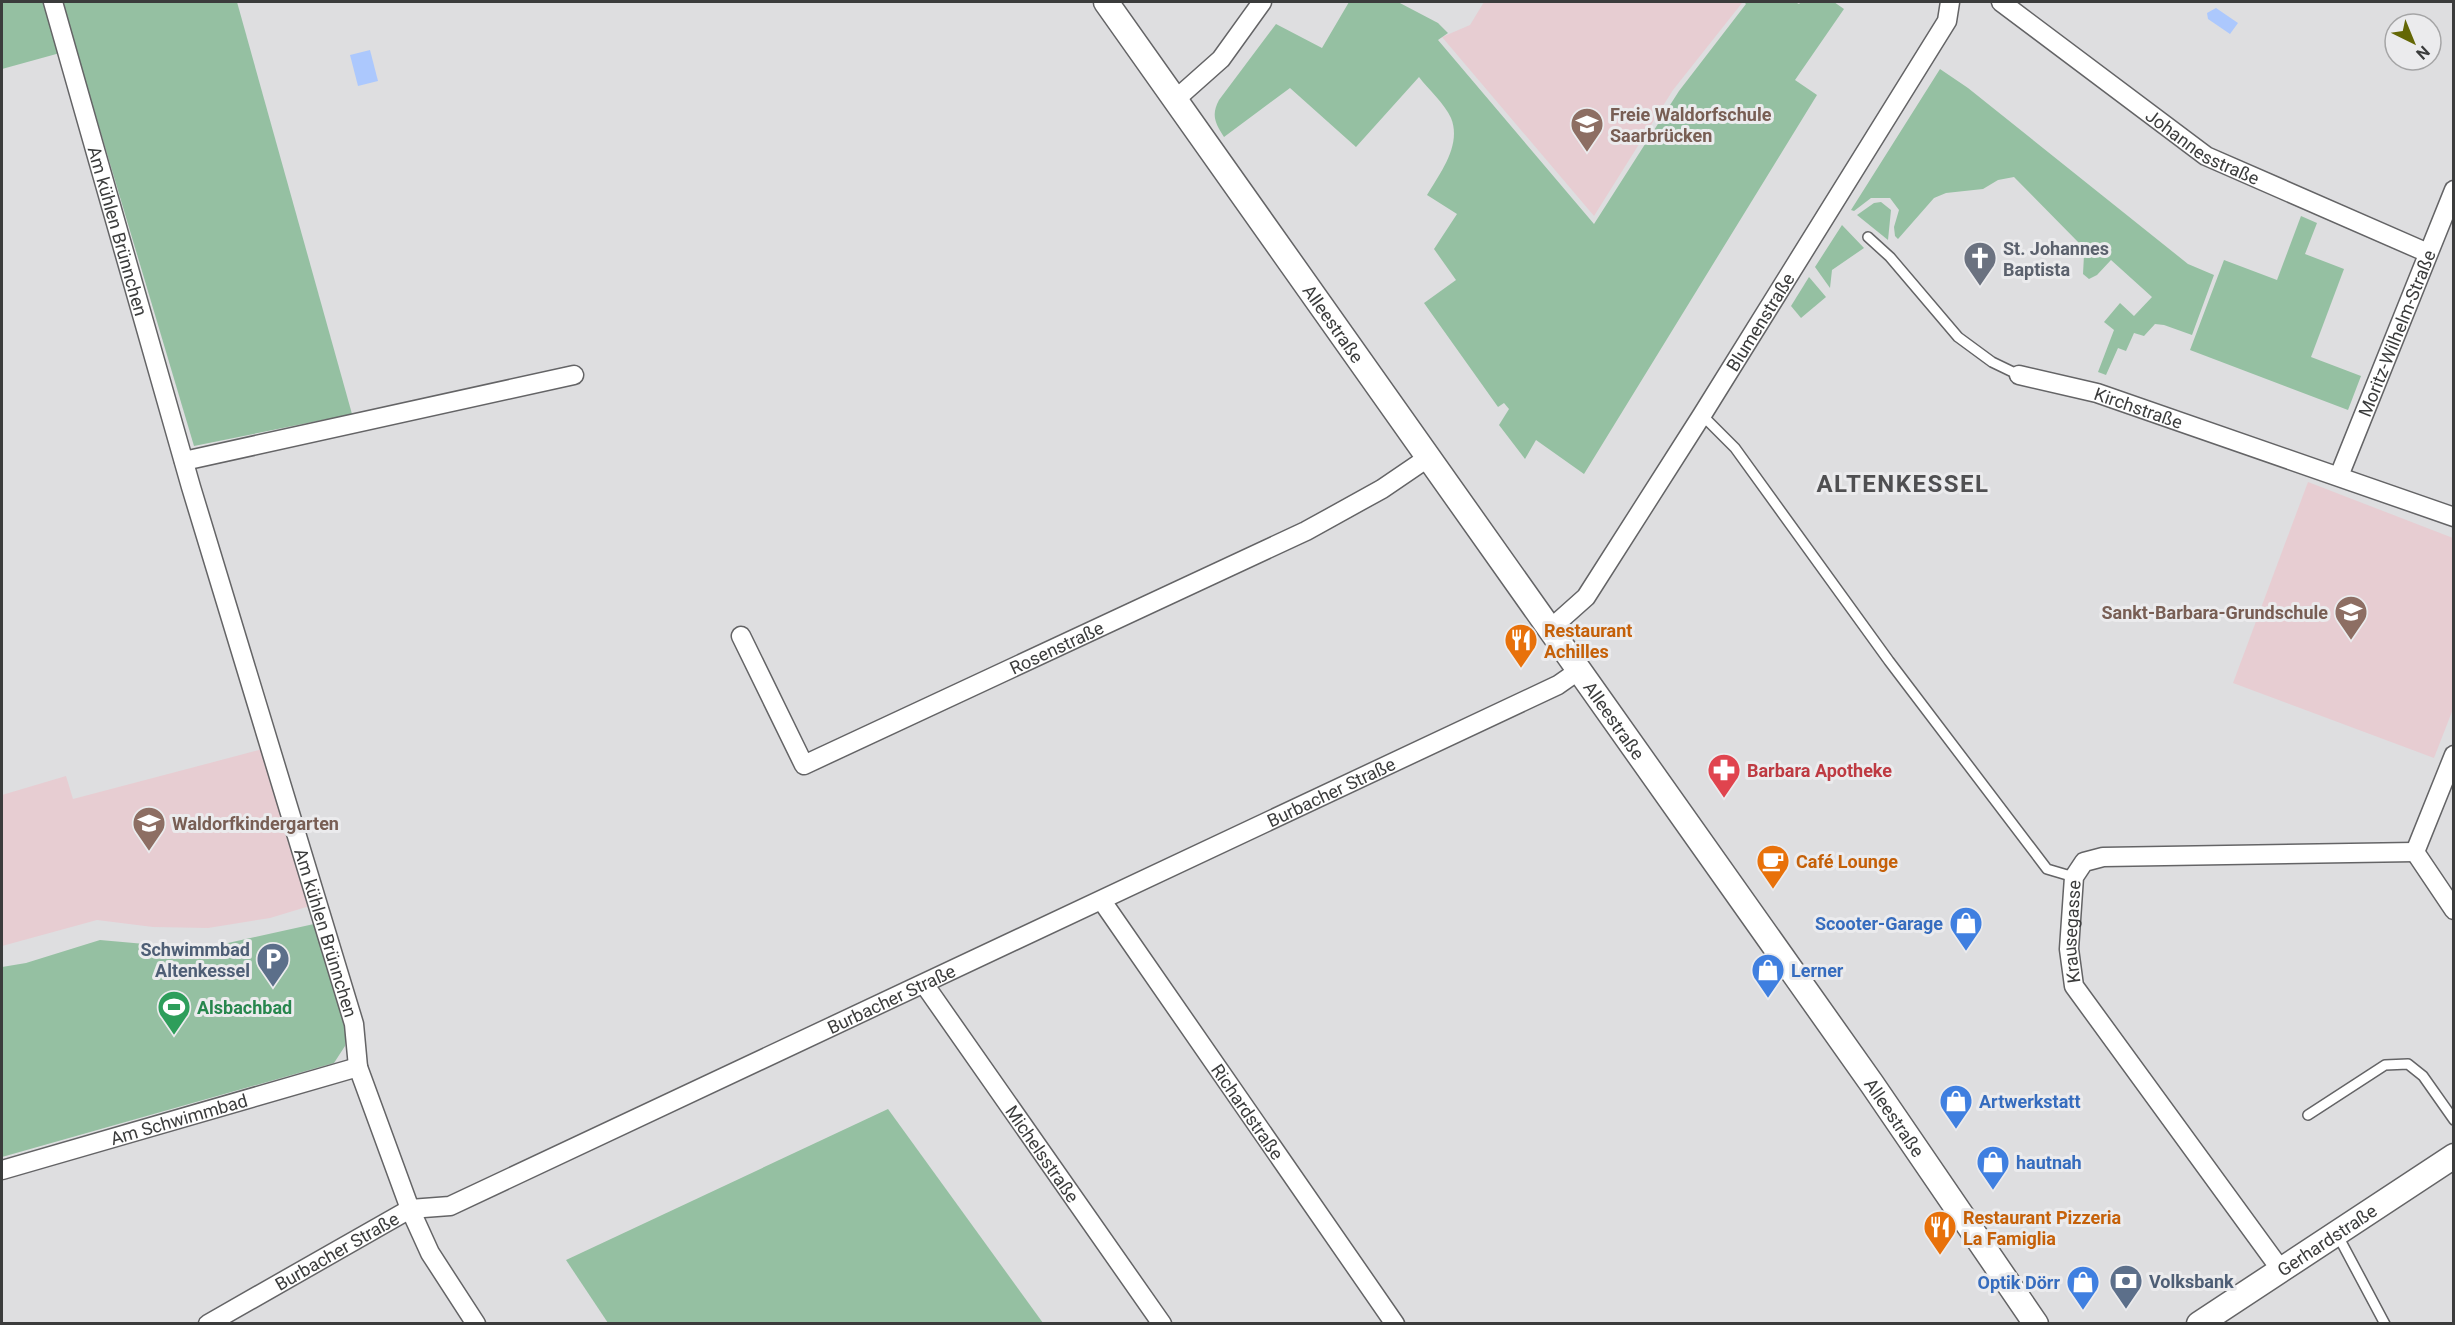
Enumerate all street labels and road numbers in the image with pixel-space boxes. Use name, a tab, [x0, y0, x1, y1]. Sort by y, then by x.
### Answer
street label: Johannesstraße	[2142, 104, 2263, 189]
street label: Am kühlen Brünnchen	[84, 144, 152, 318]
street label: Moritz-Wilhelm-Straße	[2353, 247, 2439, 420]
street label: Blumenstraße	[1721, 269, 1798, 375]
street label: Alleestraße	[1299, 281, 1368, 367]
street label: Kirchstraße	[2092, 382, 2185, 432]
street label: Rosenstraße	[1006, 616, 1107, 678]
street label: Alleestraße	[1580, 677, 1649, 763]
street label: Burbacher Straße	[1264, 753, 1398, 831]
street label: Am kühlen Brünnchen	[291, 846, 362, 1020]
street label: Krausegasse	[2058, 879, 2084, 985]
street label: Burbacher Straße	[824, 959, 958, 1038]
street label: Richardstraße	[1207, 1060, 1288, 1163]
street label: Alleestraße	[1861, 1074, 1929, 1161]
street label: Am Schwimmbad	[108, 1089, 250, 1149]
street label: Michelsstraße	[1002, 1101, 1084, 1206]
street label: Gerhardstraße	[2273, 1199, 2380, 1280]
street label: Burbacher Straße	[271, 1207, 402, 1294]

